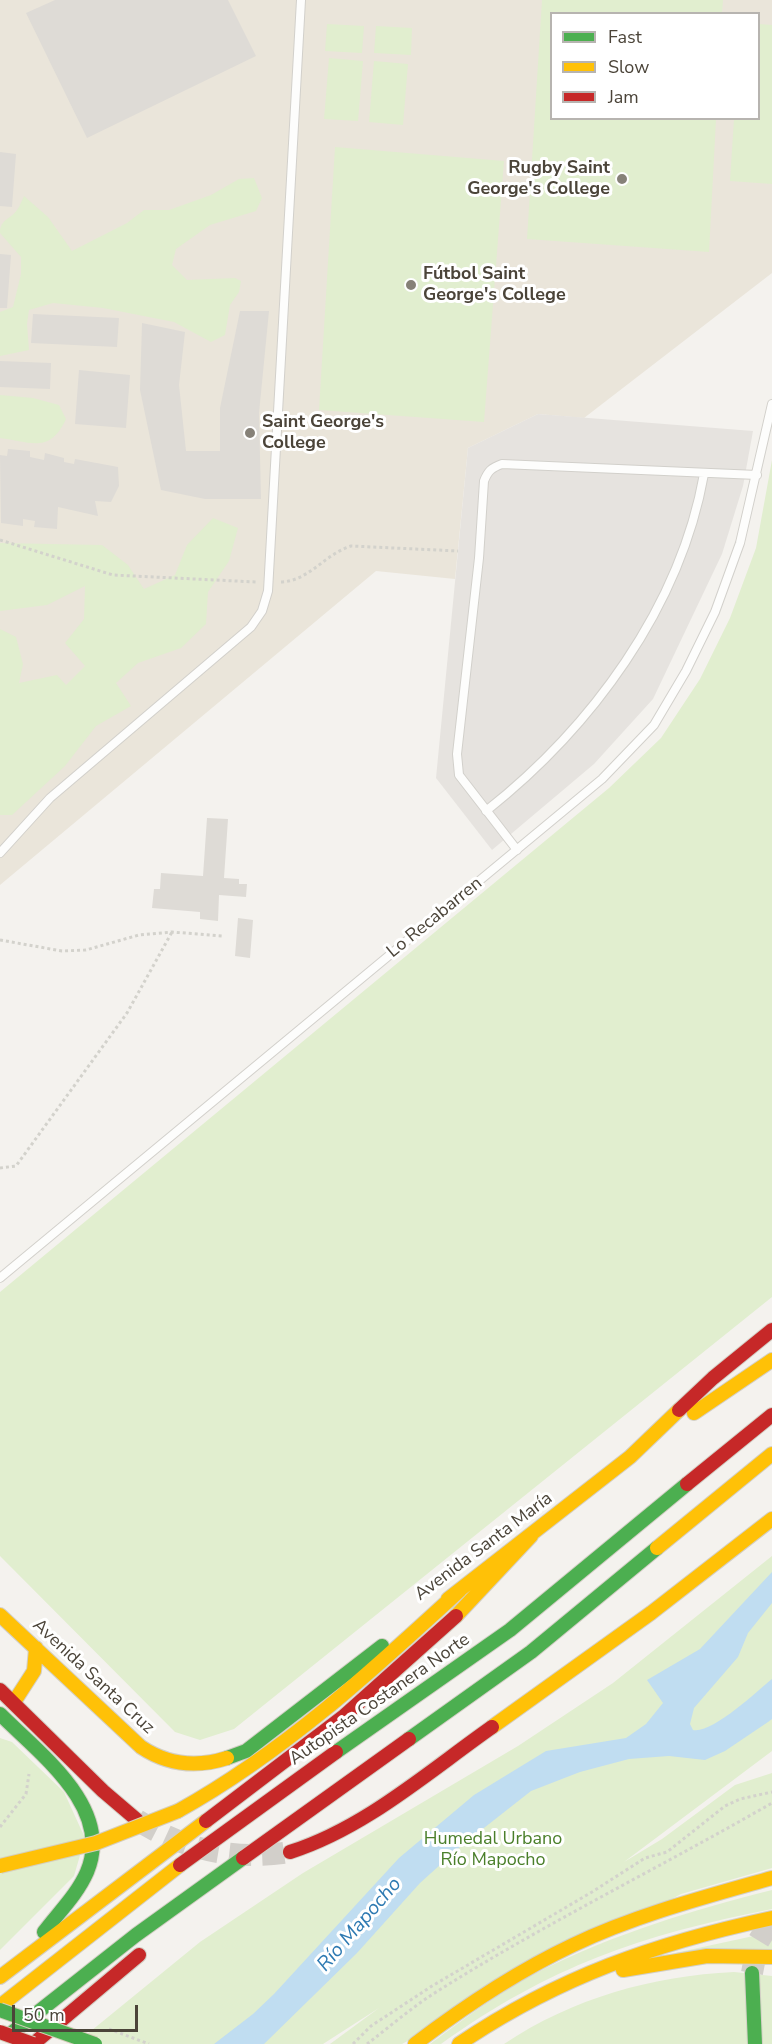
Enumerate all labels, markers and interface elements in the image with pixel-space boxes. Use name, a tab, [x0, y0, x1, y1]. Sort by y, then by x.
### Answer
legend	[550, 12, 760, 120]
text: Fast	[608, 25, 642, 49]
text: Slow	[608, 55, 649, 79]
text: Jam	[608, 85, 639, 109]
place label: Rugby Saint George's College	[467, 158, 610, 201]
marker: Rugby Saint George's College	[615, 172, 629, 186]
place label: Fútbol Saint George's College	[423, 264, 566, 306]
marker: Fútbol Saint George's College	[404, 278, 418, 292]
place label: Saint George's College	[262, 412, 384, 454]
marker: Saint George's College	[243, 426, 257, 440]
street label: Lo Recabarren	[383, 873, 487, 963]
street label: Avenida Santa María	[411, 1488, 557, 1606]
street label: Avenida Santa Cruz	[28, 1615, 158, 1739]
street label: Autopista Costanera Norte	[286, 1629, 474, 1771]
park label: Humedal Urbano Río Mapocho	[424, 1829, 562, 1872]
water label: Río Mapocho	[313, 1873, 407, 1977]
scale bar	[15, 1993, 141, 2031]
text: 50 m	[23, 2003, 65, 2027]

